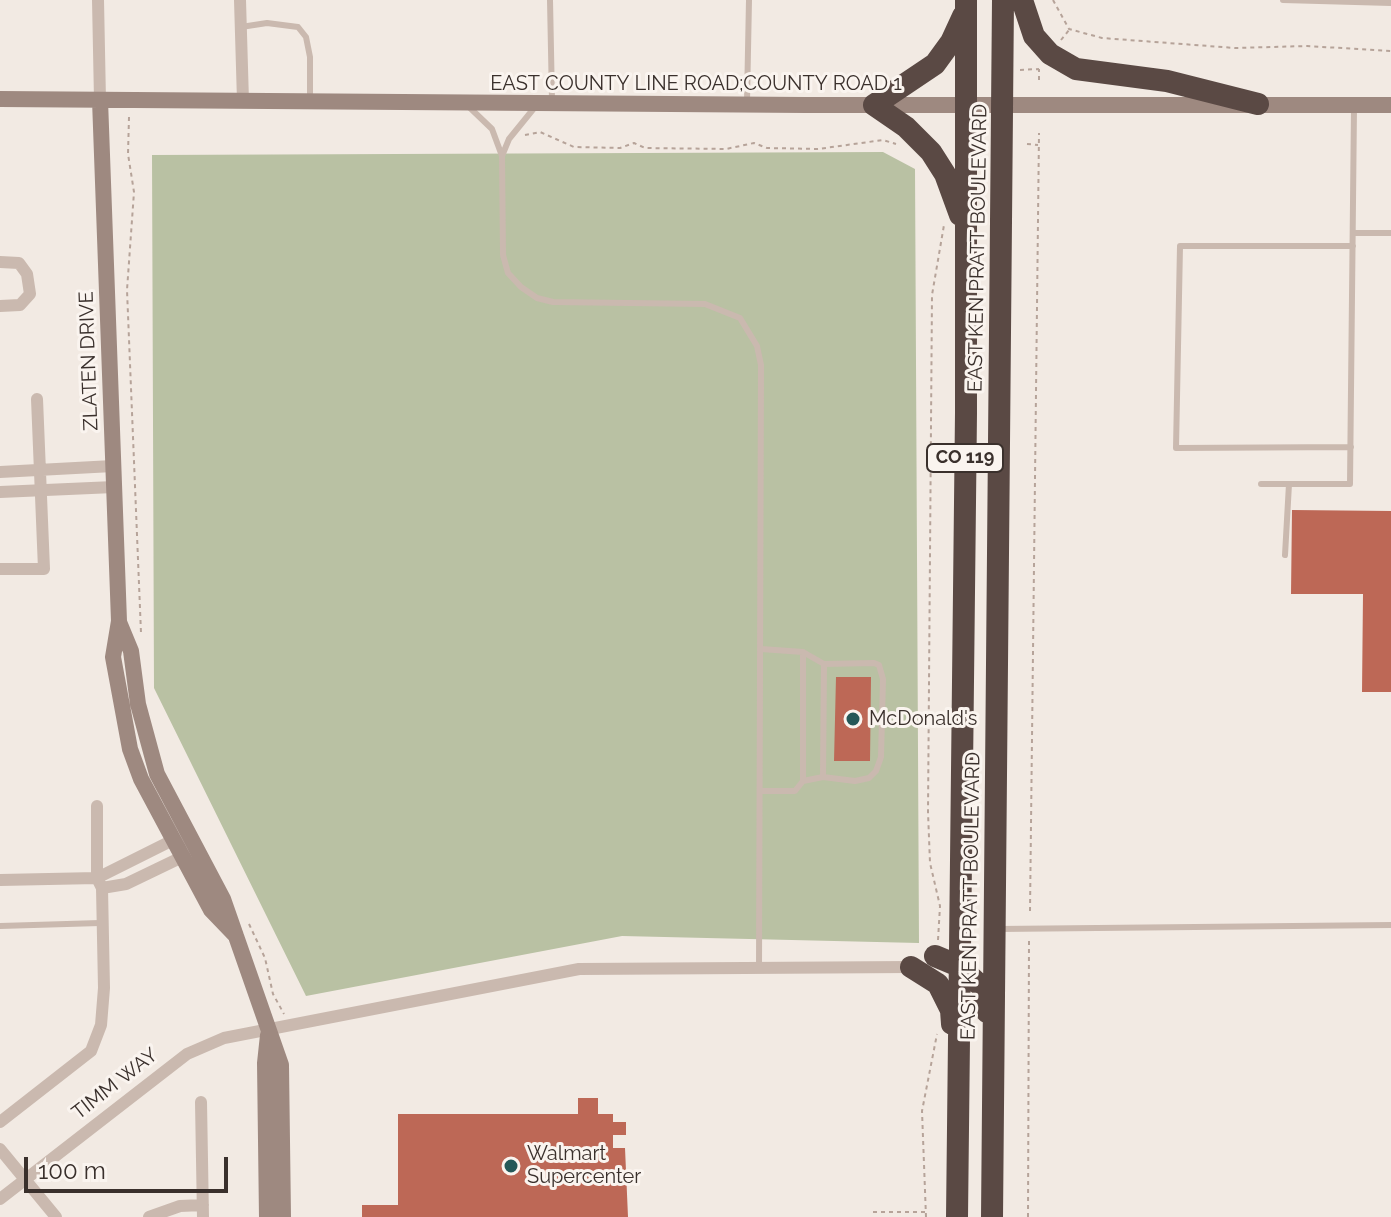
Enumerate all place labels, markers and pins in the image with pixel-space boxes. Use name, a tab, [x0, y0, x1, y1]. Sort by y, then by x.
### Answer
place label: McDonald's	[869, 707, 977, 731]
marker: McDonald's	[844, 710, 862, 728]
place label: Walmart Supercenter	[527, 1142, 641, 1189]
marker: Walmart Supercenter	[502, 1157, 520, 1175]

